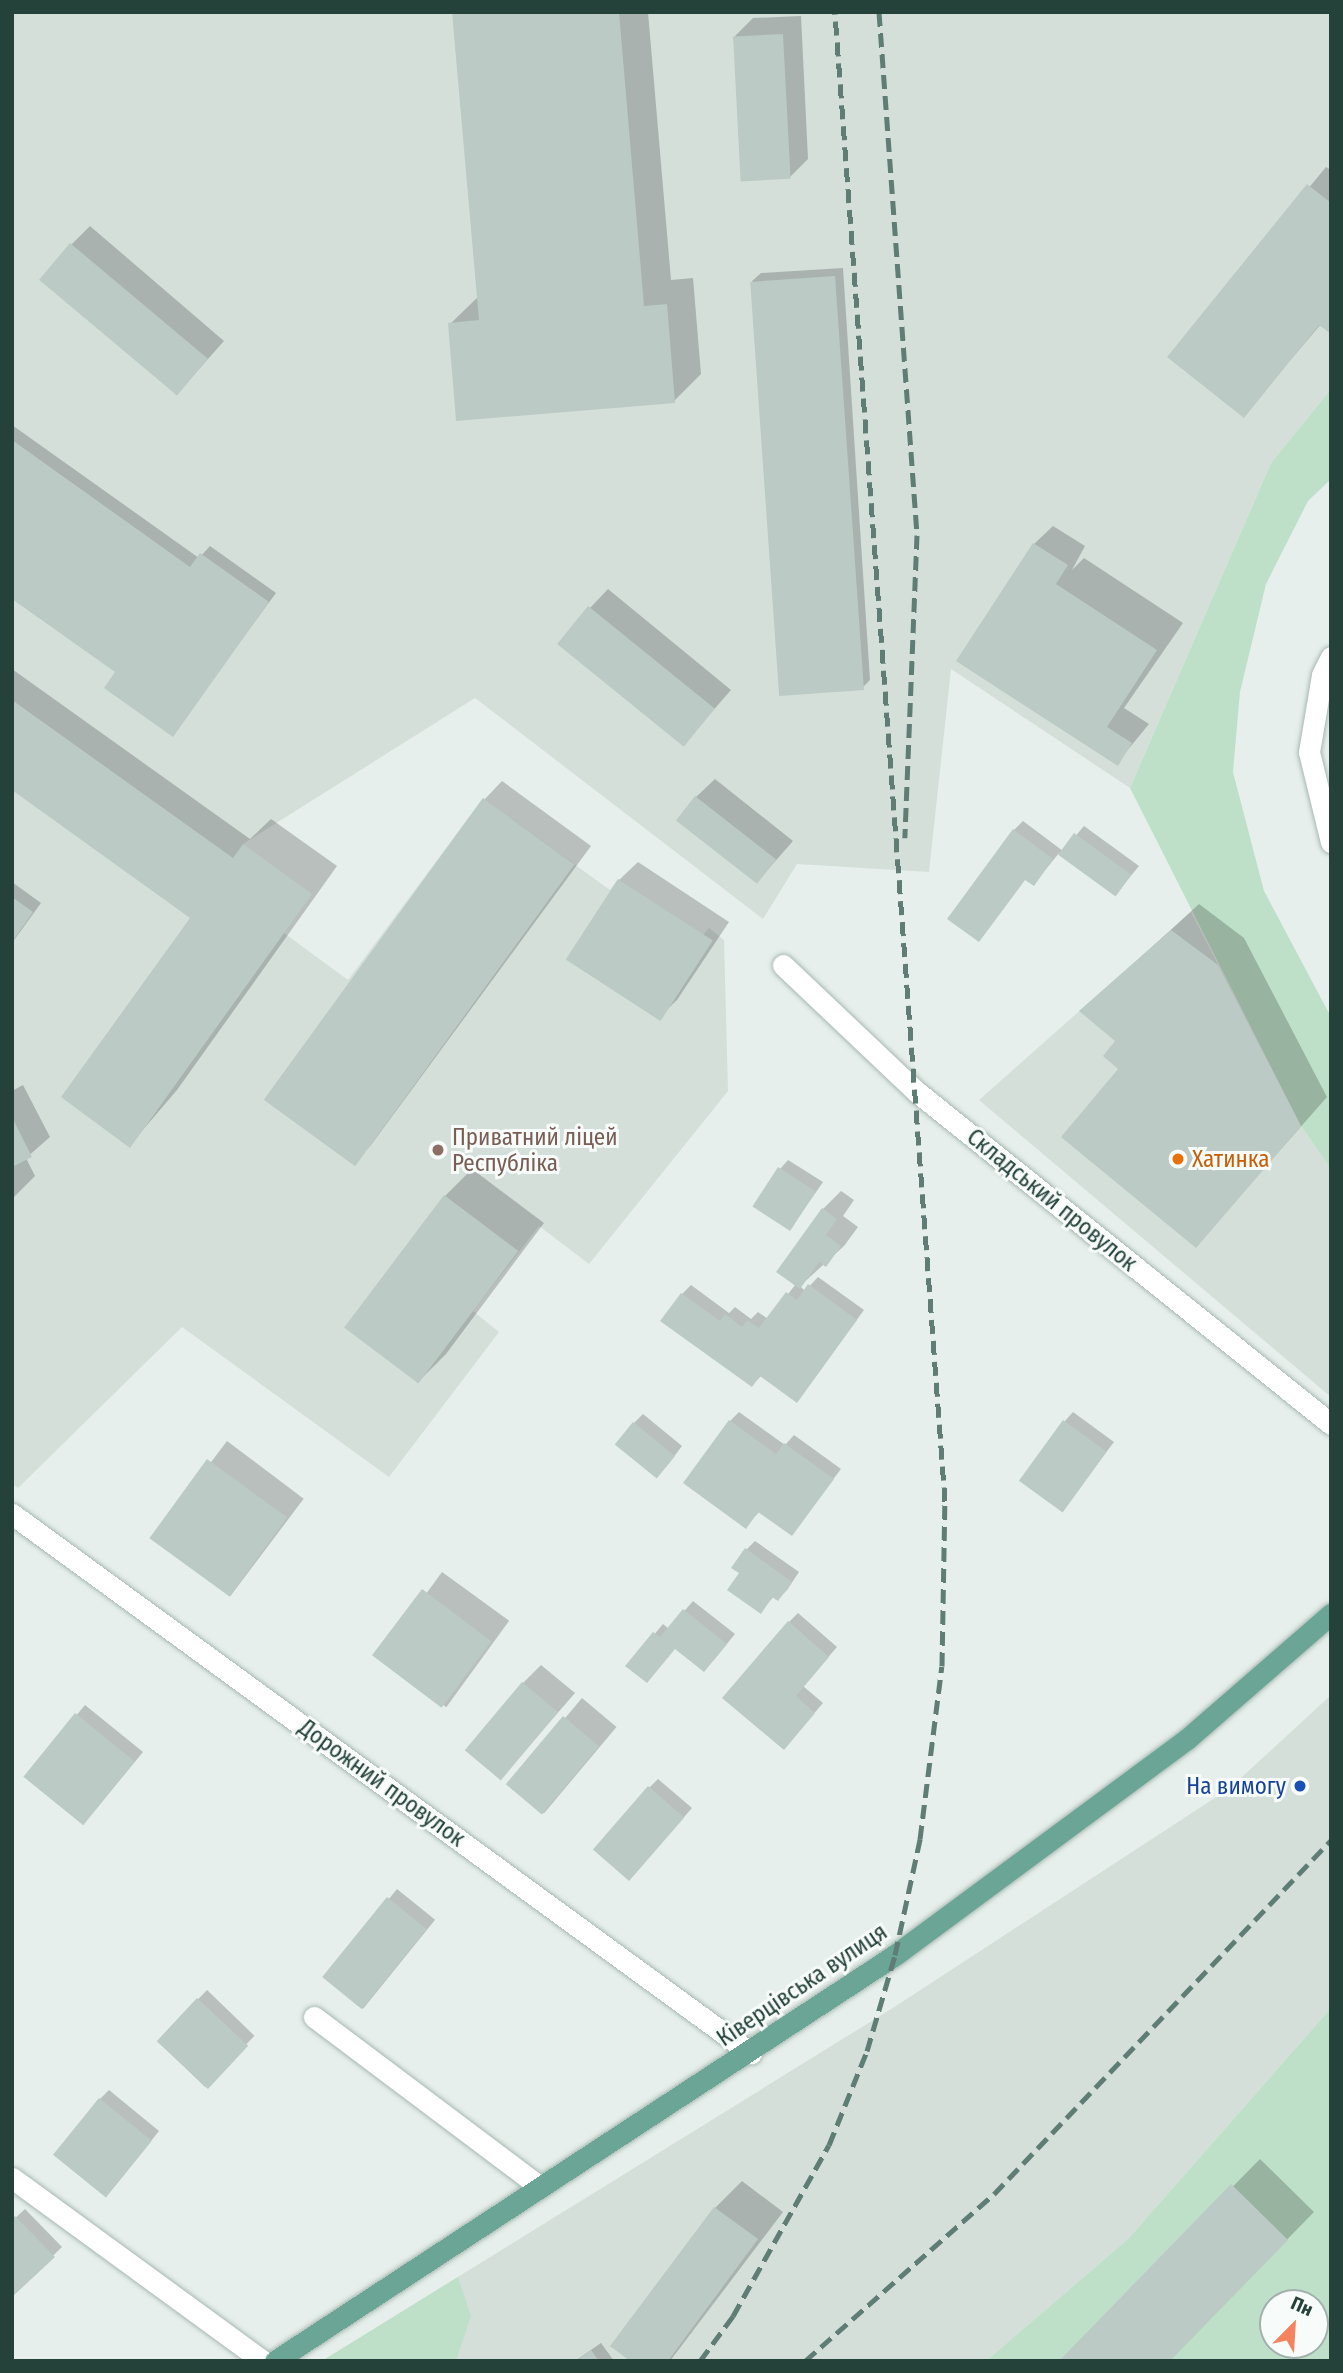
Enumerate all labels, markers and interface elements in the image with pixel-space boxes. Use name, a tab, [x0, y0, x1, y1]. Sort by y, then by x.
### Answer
place label: Приватний ліцей Республіка	[452, 1123, 618, 1177]
street label: Складський провулок	[961, 1123, 1143, 1277]
marker: Приватний ліцей Республіка	[430, 1142, 446, 1158]
place label: Хатинка	[1192, 1145, 1270, 1173]
marker: Хатинка	[1170, 1151, 1186, 1167]
street label: Дорожний провулок	[294, 1713, 470, 1853]
place label: На вимогу	[1186, 1772, 1286, 1800]
marker: На вимогу	[1292, 1778, 1308, 1794]
street label: Ківерцівська вулиця	[712, 1918, 892, 2052]
north arrow	[1259, 2289, 1329, 2359]
text: Пн	[1287, 2291, 1316, 2321]

